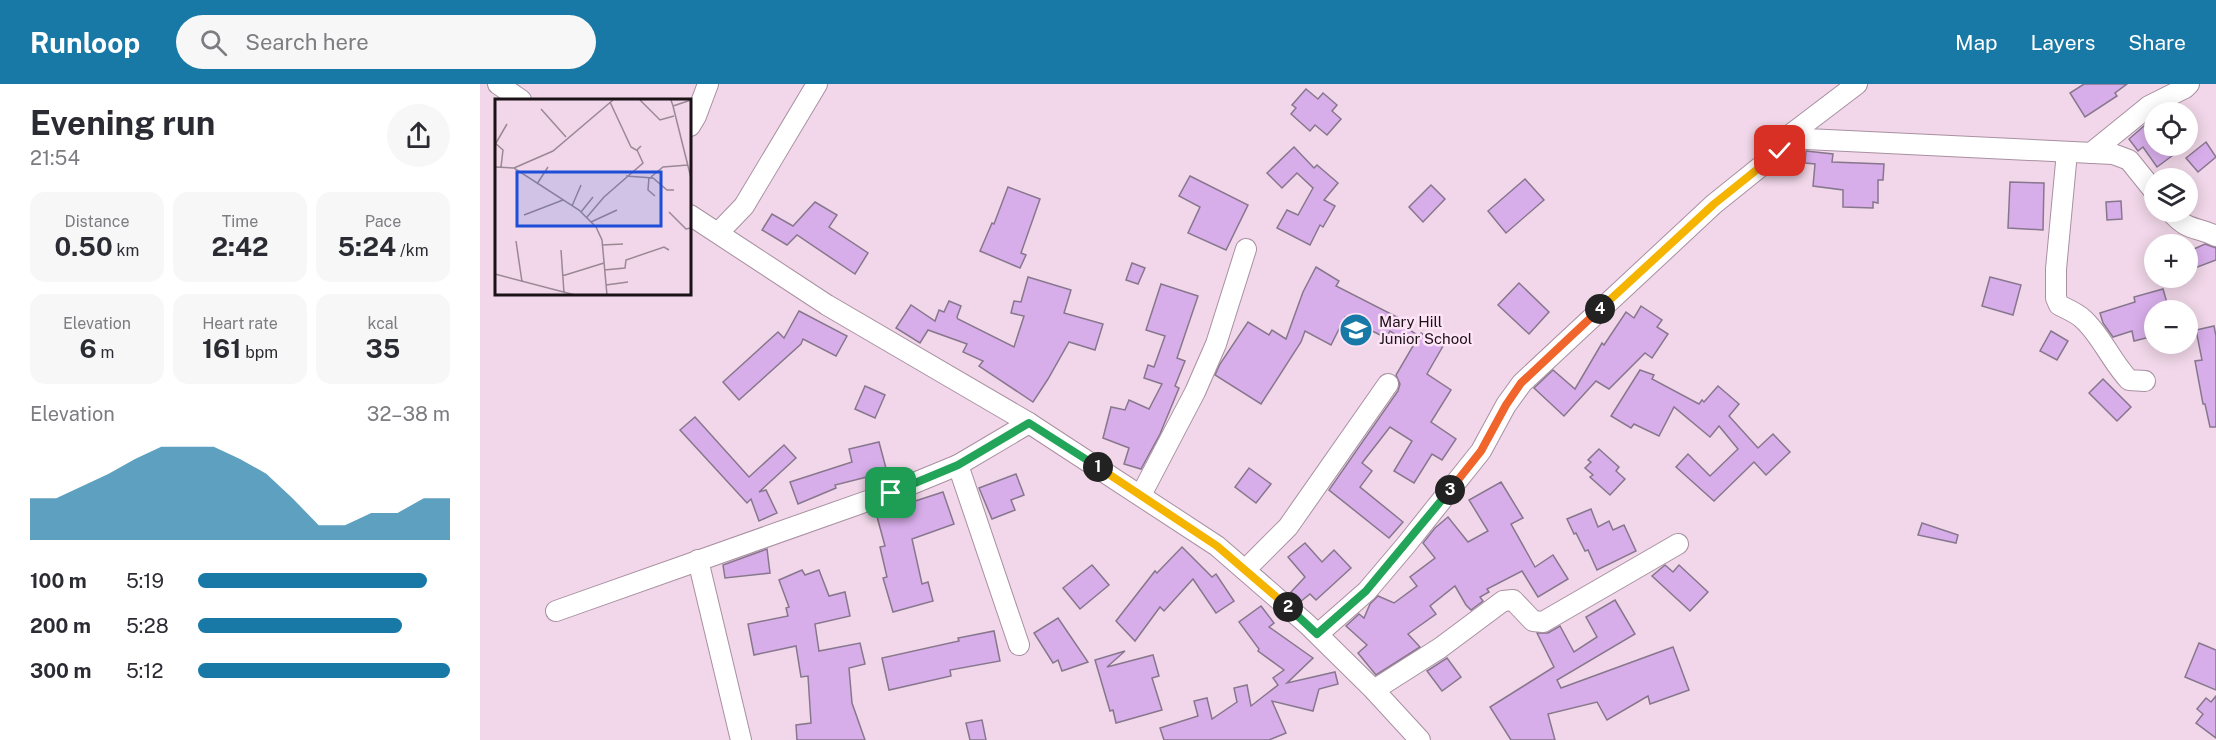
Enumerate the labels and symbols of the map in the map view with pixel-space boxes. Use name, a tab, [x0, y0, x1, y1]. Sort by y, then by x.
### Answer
inset map	[495, 99, 692, 296]
pin	[1754, 125, 1805, 176]
pin: 4	[1585, 294, 1615, 324]
school or university icon: Mary Hill Junior School	[1338, 312, 1374, 348]
place label: Mary Hill Junior School	[1379, 313, 1472, 347]
pin: 1	[1083, 452, 1113, 482]
pin	[865, 467, 916, 518]
pin: 3	[1435, 475, 1465, 505]
pin: 2	[1273, 592, 1303, 622]

